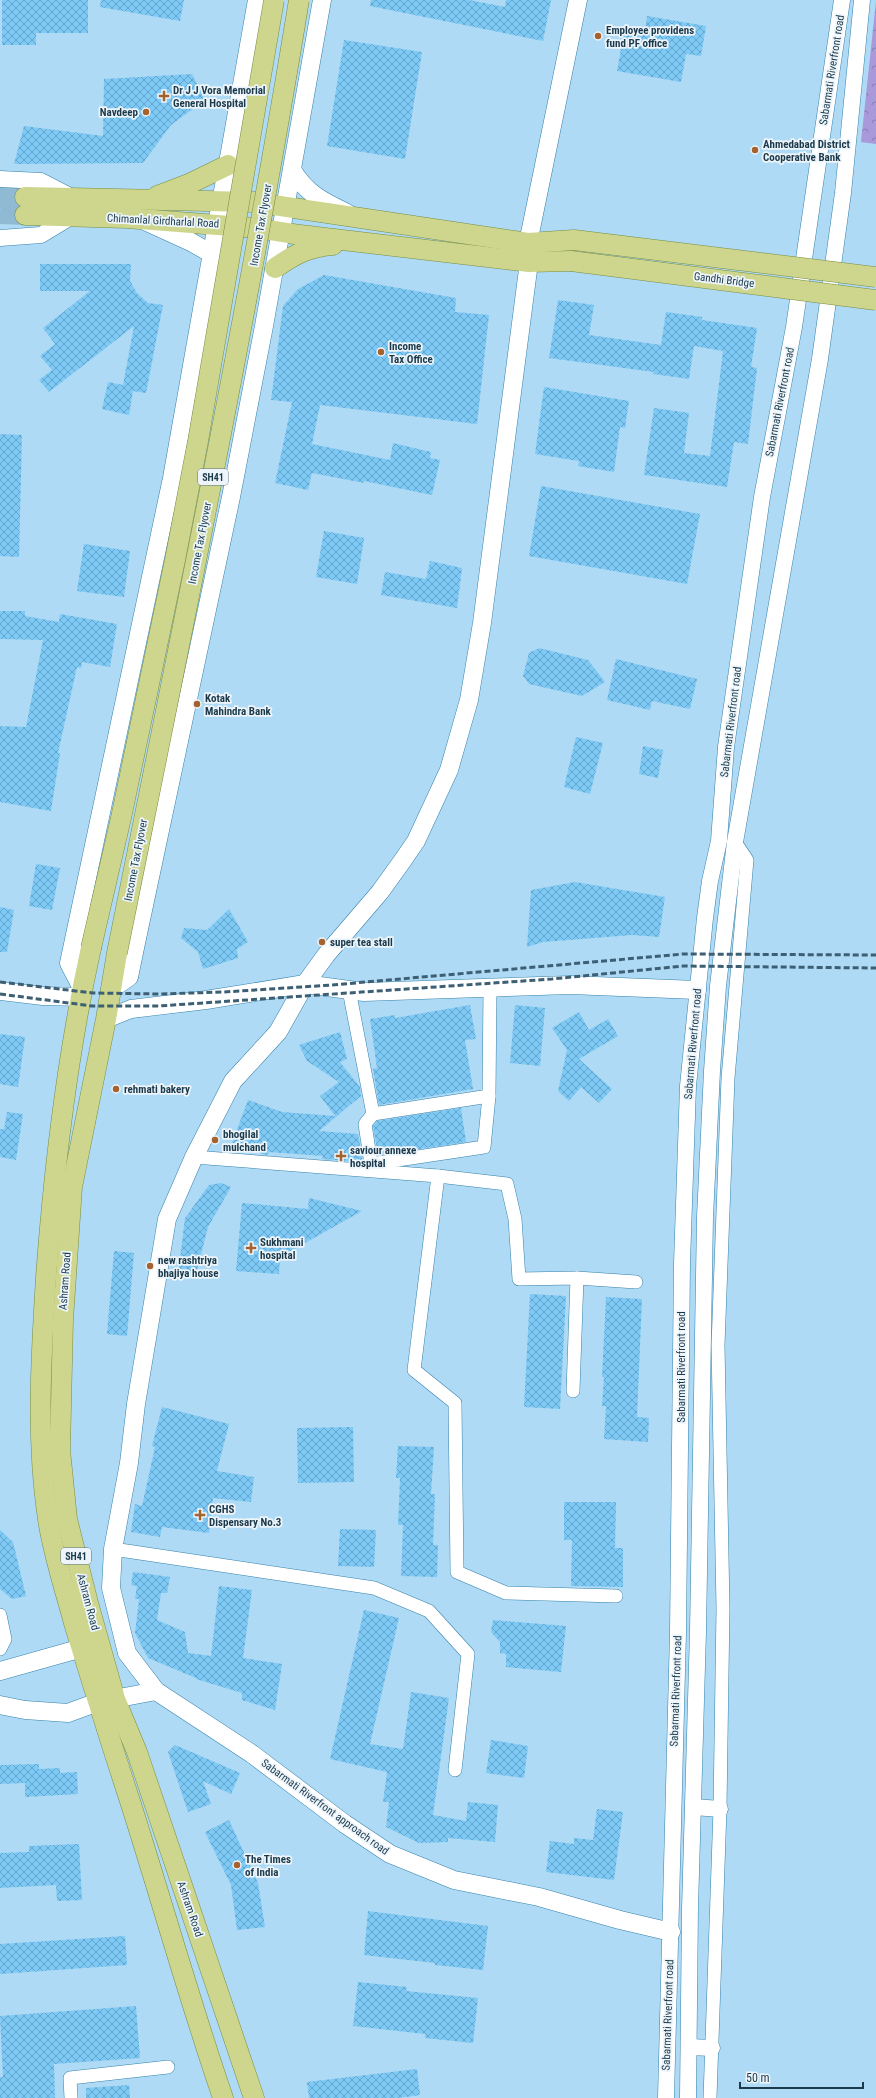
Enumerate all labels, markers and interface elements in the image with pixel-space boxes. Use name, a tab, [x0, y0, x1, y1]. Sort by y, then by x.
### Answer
street label: Sabarmati Riverfront road	[817, 14, 847, 126]
place label: Employee providens fund PF office	[606, 24, 694, 50]
marker: Employee providens fund PF office	[593, 31, 603, 41]
place label: Dr J J Vora Memorial General Hospital	[173, 84, 266, 110]
marker: Dr J J Vora Memorial General Hospital	[158, 90, 170, 102]
place label: Navdeep	[100, 106, 139, 119]
marker: Navdeep	[141, 107, 151, 117]
place label: Ahmedabad District Cooperative Bank	[763, 138, 850, 164]
marker: Ahmedabad District Cooperative Bank	[750, 145, 760, 155]
street label: Income Tax Flyover	[247, 182, 275, 267]
street label: Chimanlal Girdharlal Road	[107, 212, 219, 230]
street label: Gandhi Bridge	[693, 270, 755, 290]
place label: Income Tax Office	[389, 340, 433, 366]
street label: Sabarmati Riverfront road	[763, 346, 797, 458]
marker: Income Tax Office	[376, 347, 386, 357]
road number: SH41	[198, 469, 228, 485]
street label: Income Tax Flyover	[186, 500, 214, 585]
street label: Sabarmati Riverfront road	[718, 666, 744, 778]
place label: Kotak Mahindra Bank	[205, 692, 272, 718]
marker: Kotak Mahindra Bank	[192, 699, 202, 709]
street label: Income Tax Flyover	[122, 817, 150, 902]
place label: super tea stall	[330, 936, 393, 949]
marker: super tea stall	[317, 937, 327, 947]
street label: Sabarmati Riverfront road	[682, 988, 704, 1100]
place label: rehmati bakery	[124, 1083, 190, 1096]
marker: rehmati bakery	[111, 1084, 121, 1094]
place label: bhogilal mulchand	[223, 1128, 266, 1154]
marker: bhogilal mulchand	[210, 1135, 220, 1145]
place label: saviour annexe hospital	[350, 1144, 416, 1170]
marker: saviour annexe hospital	[335, 1150, 347, 1162]
place label: Sukhmani hospital	[260, 1236, 304, 1262]
marker: Sukhmani hospital	[245, 1242, 257, 1254]
street label: Ashram Road	[56, 1252, 74, 1310]
place label: new rashtriya bhajiya house	[158, 1254, 219, 1280]
marker: new rashtriya bhajiya house	[145, 1261, 155, 1271]
street label: Sabarmati Riverfront road	[675, 1311, 688, 1423]
place label: CGHS Dispensary No.3	[209, 1503, 282, 1529]
marker: CGHS Dispensary No.3	[194, 1509, 206, 1521]
road number: SH41	[61, 1548, 91, 1564]
street label: Ashram Road	[74, 1572, 102, 1632]
street label: Sabarmati Riverfront road	[668, 1635, 684, 1747]
street label: Sabarmati Riverfront approach road	[259, 1756, 391, 1858]
place label: The Times of India	[245, 1853, 291, 1879]
marker: The Times of India	[232, 1860, 242, 1870]
street label: Ashram Road	[174, 1879, 206, 1939]
street label: Sabarmati Riverfront road	[660, 1959, 676, 2071]
scale bar	[740, 2064, 863, 2090]
text: 50 m	[746, 2071, 770, 2085]

